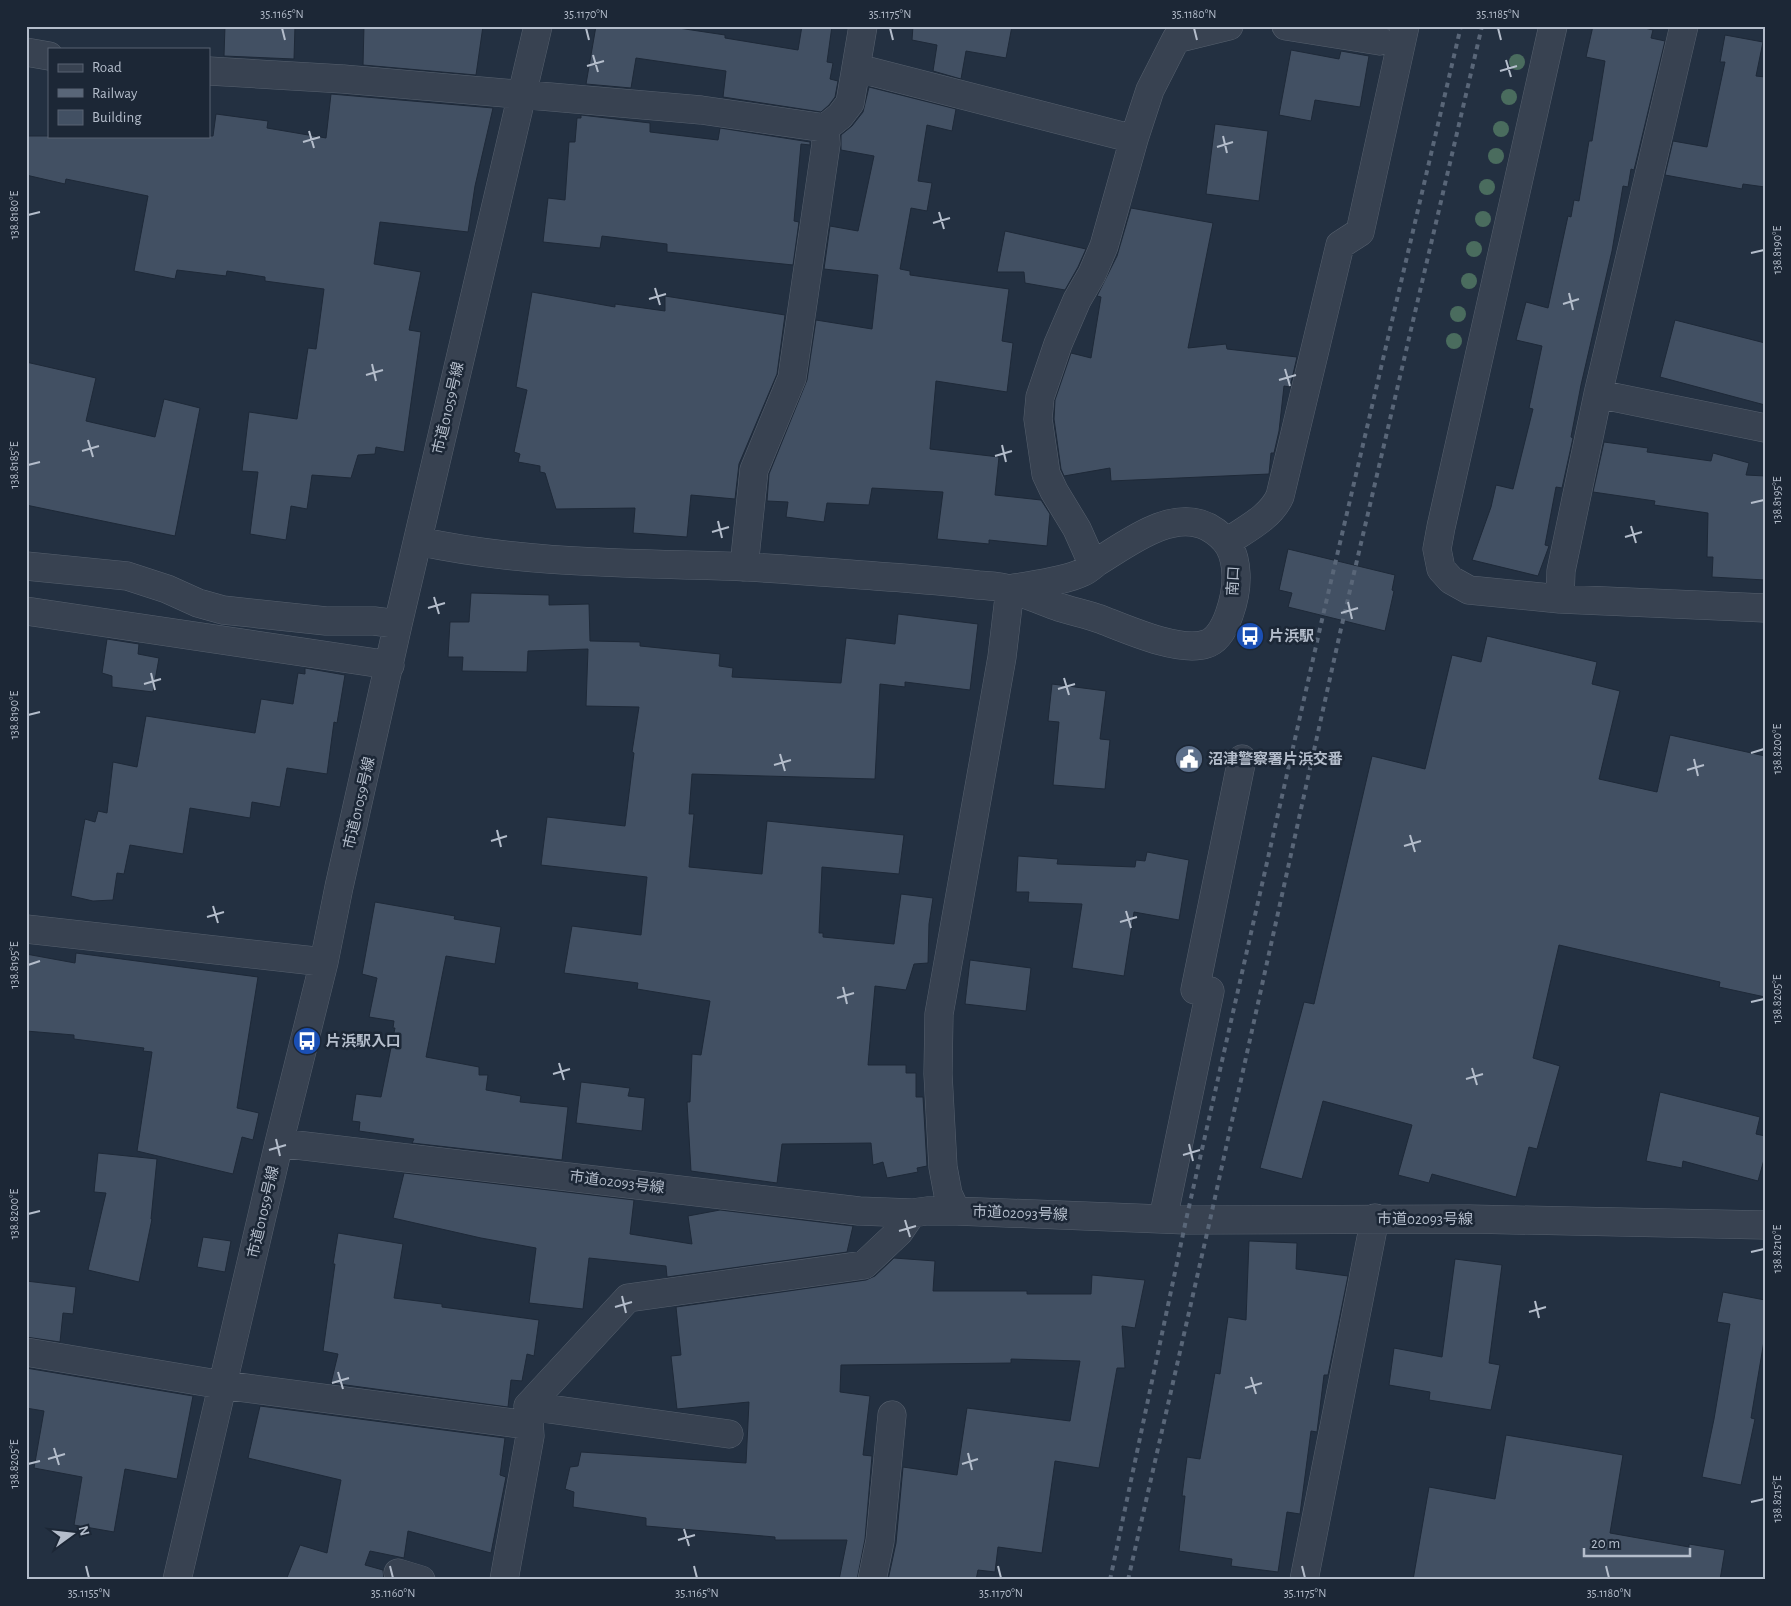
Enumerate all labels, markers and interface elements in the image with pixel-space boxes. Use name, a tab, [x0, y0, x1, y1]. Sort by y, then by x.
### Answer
text: 35.1165°N	[260, 8, 304, 20]
text: 35.1170°N	[564, 8, 608, 20]
text: 35.1175°N	[869, 8, 911, 20]
text: 35.1180°N	[1172, 8, 1216, 20]
text: 35.1185°N	[1476, 8, 1520, 20]
legend	[48, 48, 210, 138]
text: Road	[92, 60, 122, 75]
text: Railway	[92, 86, 138, 101]
text: Building	[92, 110, 142, 125]
text: 138.8180°E	[8, 190, 20, 239]
text: 138.8190°E	[1771, 225, 1783, 274]
street label: 市道01059号線	[430, 360, 466, 456]
text: 138.8185°E	[8, 441, 20, 489]
text: 138.8195°E	[1771, 476, 1783, 524]
street label: 南口	[1224, 566, 1242, 596]
bus stop icon: 片浜駅	[1235, 621, 1265, 651]
place label: 片浜駅	[1269, 628, 1314, 644]
text: 138.8190°E	[8, 690, 20, 739]
text: 138.8200°E	[1771, 723, 1783, 774]
public building icon: 沼津警察署片浜交番	[1174, 744, 1204, 774]
place label: 沼津警察署片浜交番	[1208, 751, 1343, 767]
street label: 市道01059号線	[341, 755, 377, 851]
text: 138.8195°E	[8, 941, 20, 989]
text: 138.8205°E	[1771, 974, 1783, 1024]
bus stop icon: 片浜駅入口	[292, 1026, 322, 1056]
place label: 片浜駅入口	[326, 1033, 401, 1049]
street label: 市道01059号線	[245, 1164, 281, 1260]
street label: 市道02093号線	[568, 1168, 666, 1196]
text: 138.8200°E	[8, 1188, 20, 1239]
street label: 市道02093号線	[972, 1203, 1068, 1223]
street label: 市道02093号線	[1377, 1211, 1473, 1227]
text: 138.8210°E	[1771, 1225, 1783, 1273]
text: 138.8205°E	[8, 1439, 20, 1489]
text: 138.8215°E	[1771, 1475, 1783, 1523]
north arrow	[48, 1508, 98, 1558]
text: N	[76, 1524, 92, 1537]
scale bar	[1584, 1526, 1690, 1558]
text: 20 m	[1591, 1536, 1620, 1551]
text: 35.1155°N	[68, 1587, 110, 1599]
text: 35.1160°N	[371, 1587, 415, 1599]
text: 35.1165°N	[675, 1587, 719, 1599]
text: 35.1170°N	[979, 1587, 1023, 1599]
text: 35.1175°N	[1284, 1587, 1326, 1599]
text: 35.1180°N	[1587, 1587, 1631, 1599]

